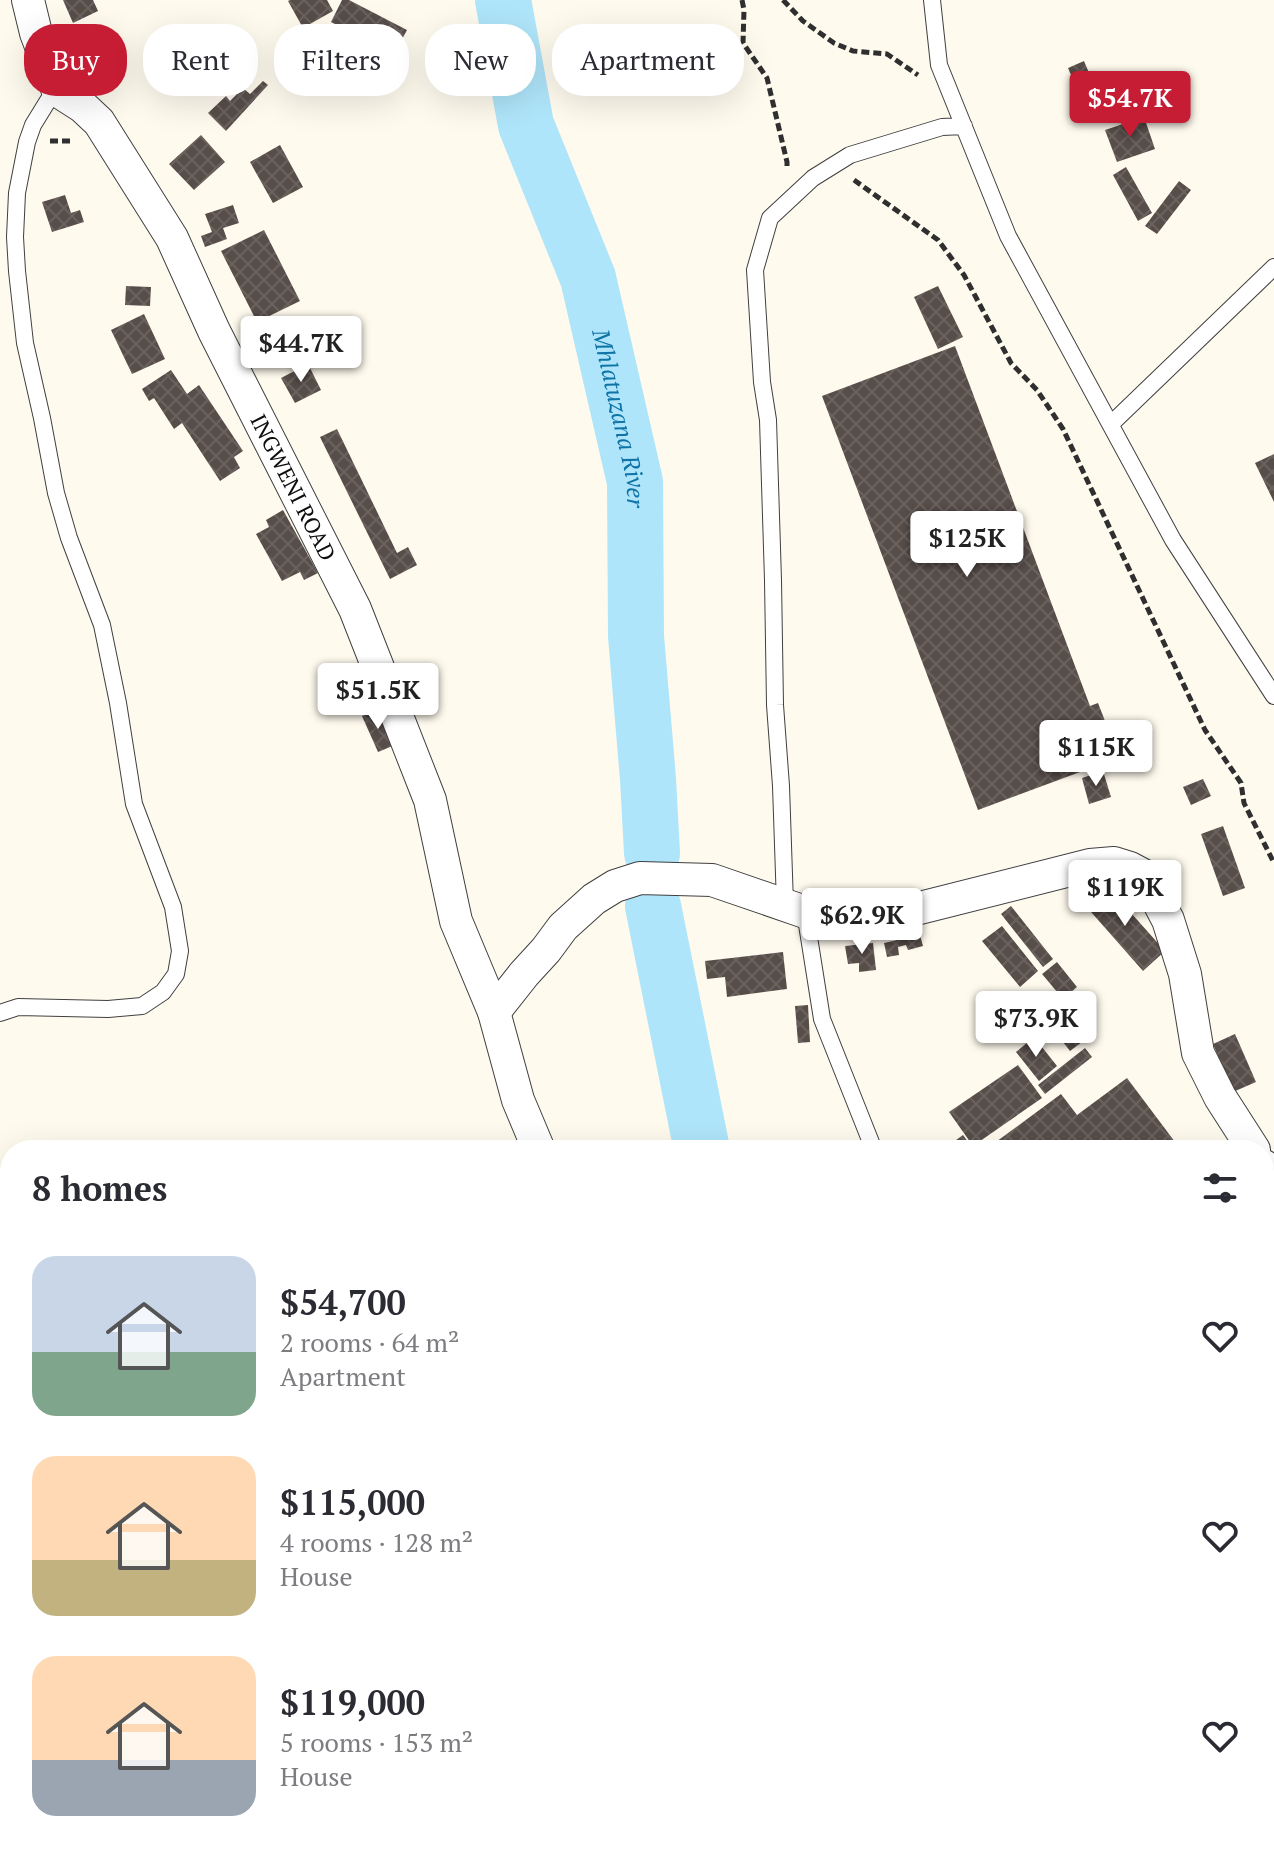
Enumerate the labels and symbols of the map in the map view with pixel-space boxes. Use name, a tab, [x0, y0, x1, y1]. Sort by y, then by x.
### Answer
pin: $54.7K	[1065, 71, 1195, 139]
pin: $44.7K	[236, 316, 366, 384]
water label: Mhlatuzana River	[585, 325, 653, 509]
street label: INGWENI ROAD	[244, 409, 343, 565]
pin: $125K	[911, 511, 1023, 579]
pin: $51.5K	[313, 663, 443, 731]
pin: $115K	[1040, 720, 1152, 788]
pin: $119K	[1069, 860, 1181, 928]
pin: $62.9K	[797, 888, 927, 956]
pin: $73.9K	[971, 991, 1101, 1059]

